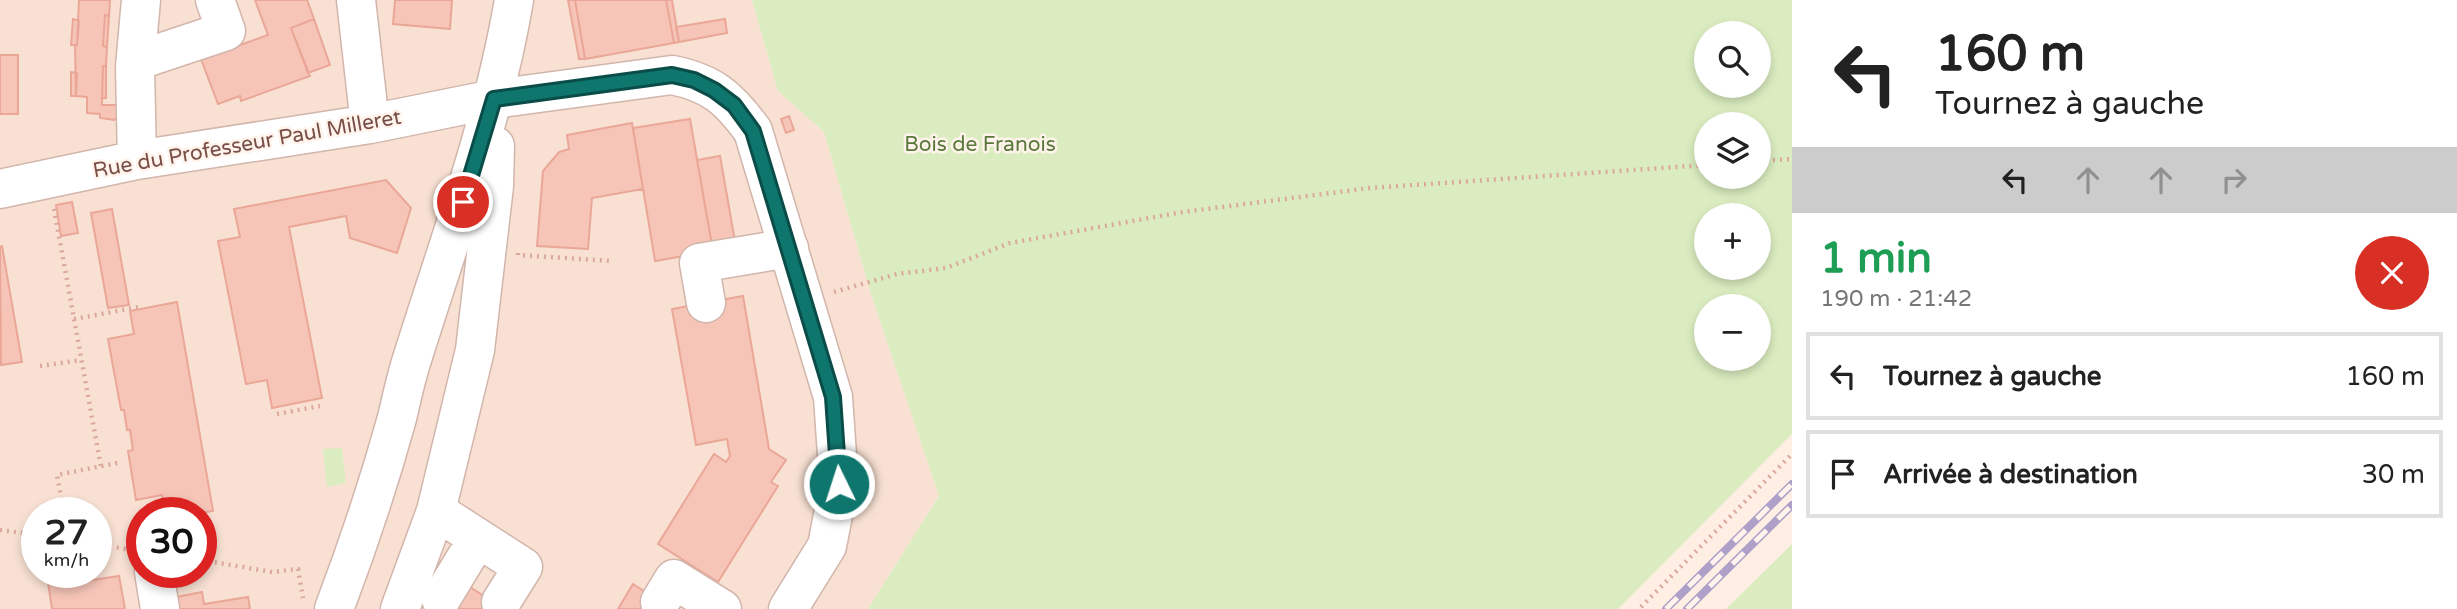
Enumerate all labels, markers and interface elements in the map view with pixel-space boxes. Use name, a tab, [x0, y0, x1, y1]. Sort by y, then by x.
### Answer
map controls	[1694, 21, 1771, 371]
button: search	[1694, 21, 1771, 98]
text: 160 m	[1935, 25, 2085, 84]
icon: left	[1820, 28, 1911, 119]
text: Tournez à gauche	[1935, 85, 2204, 123]
street label: Rue du Professeur Paul Milleret	[91, 105, 403, 183]
button: layers	[1694, 112, 1771, 189]
park label: Bois de Franois	[904, 132, 1056, 157]
icon: left	[1996, 161, 2034, 199]
icon: ahead	[2069, 161, 2107, 199]
icon: ahead	[2142, 161, 2180, 199]
icon: right	[2215, 161, 2253, 199]
pin	[433, 172, 493, 232]
icon: arrive	[444, 183, 482, 221]
button: +	[1694, 203, 1771, 280]
text: 1 min	[1820, 233, 1932, 284]
button: close	[2355, 236, 2429, 310]
text: 190 m · 21:42	[1820, 285, 1972, 313]
button: −	[1694, 294, 1771, 371]
icon: left	[1824, 357, 1862, 395]
text: Tournez à gauche	[1883, 361, 2102, 392]
text: 160 m	[2345, 361, 2425, 392]
position arrow	[802, 447, 876, 521]
icon: arrive	[1824, 455, 1862, 493]
text: Arrivée à destination	[1883, 459, 2138, 490]
text: 30 m	[2362, 459, 2425, 490]
speed limit sign: 30	[126, 497, 217, 588]
text: 27	[45, 512, 88, 554]
text: km/h	[44, 549, 89, 571]

